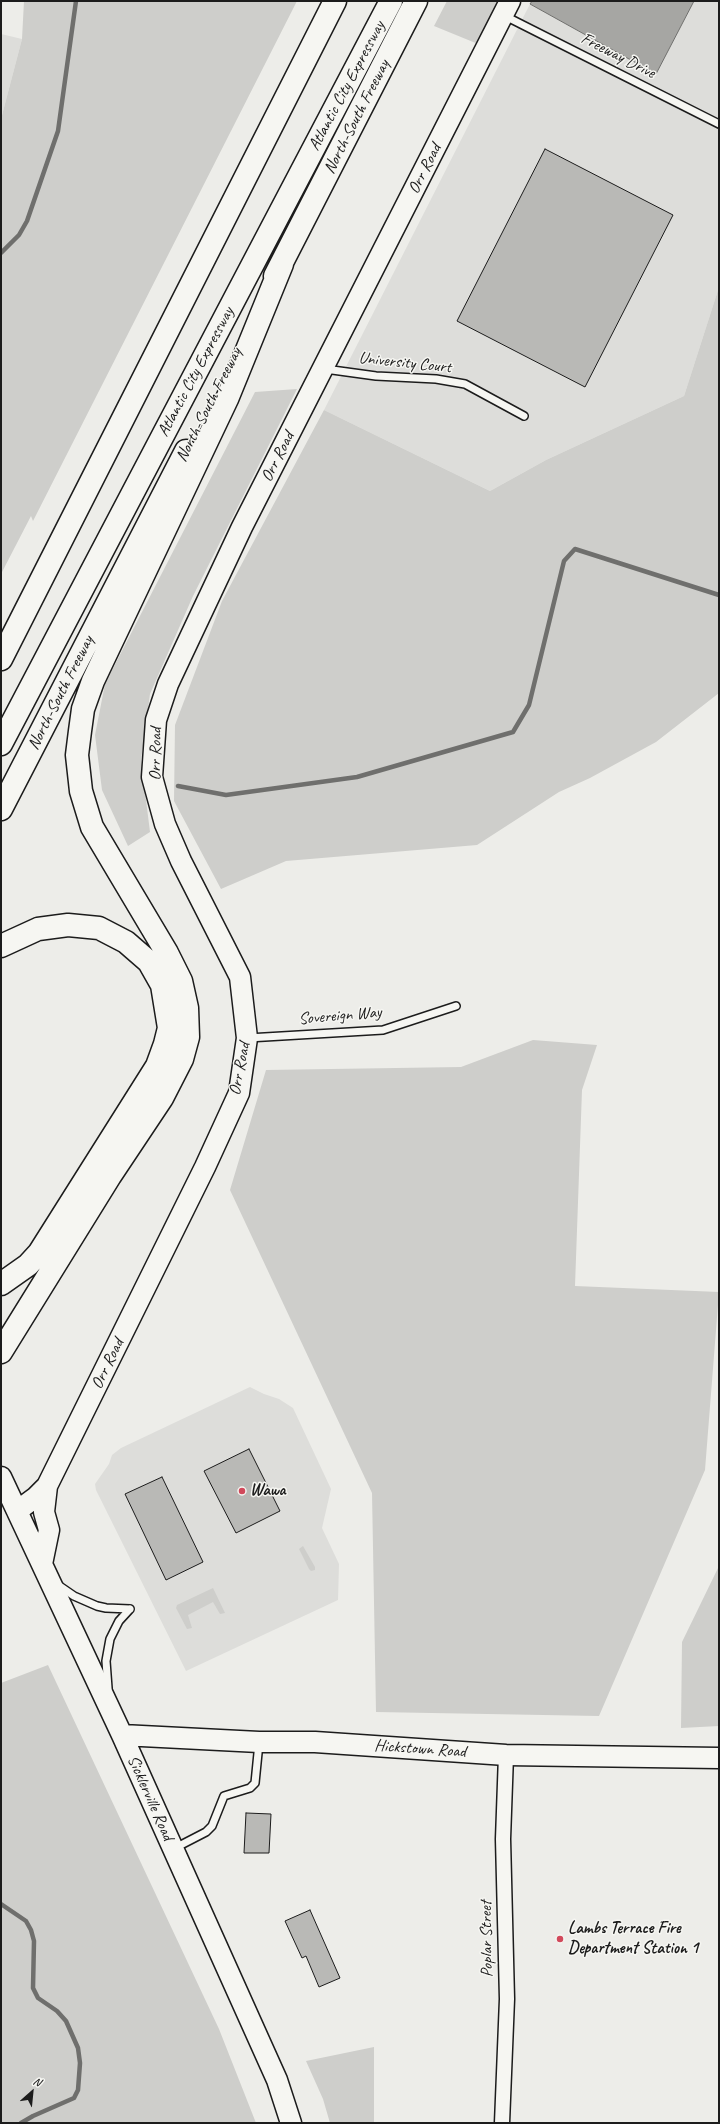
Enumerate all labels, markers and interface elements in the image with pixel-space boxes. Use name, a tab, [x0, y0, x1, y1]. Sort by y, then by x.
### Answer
street label: Atlantic City Expressway	[304, 18, 390, 154]
street label: Freeway Drive	[577, 29, 659, 83]
street label: North-South Freeway	[319, 57, 395, 177]
street label: Orr Road	[404, 141, 446, 197]
street label: Atlantic City Expressway	[153, 304, 239, 440]
street label: North-South Freeway	[171, 345, 247, 465]
street label: University Court	[358, 348, 452, 378]
street label: Orr Road	[257, 429, 299, 485]
street label: North-South Freeway	[23, 633, 99, 753]
street label: Orr Road	[145, 727, 167, 781]
street label: Sovereign Way	[298, 1002, 382, 1030]
street label: Orr Road	[225, 1041, 255, 1097]
street label: Orr Road	[87, 1336, 129, 1392]
place label: Wawa	[250, 1481, 285, 1501]
marker: Wawa	[237, 1486, 247, 1496]
street label: Hickstown Road	[374, 1736, 466, 1762]
street label: Sicklerville Road	[122, 1752, 178, 1844]
street label: Poplar Street	[476, 1900, 498, 1978]
place label: Lambs Terrace Fire Department Station 1	[568, 1919, 699, 1959]
marker: Lambs Terrace Fire Department Station 1	[555, 1934, 565, 1944]
north arrow	[12, 2072, 52, 2112]
text: N	[31, 2074, 44, 2089]

